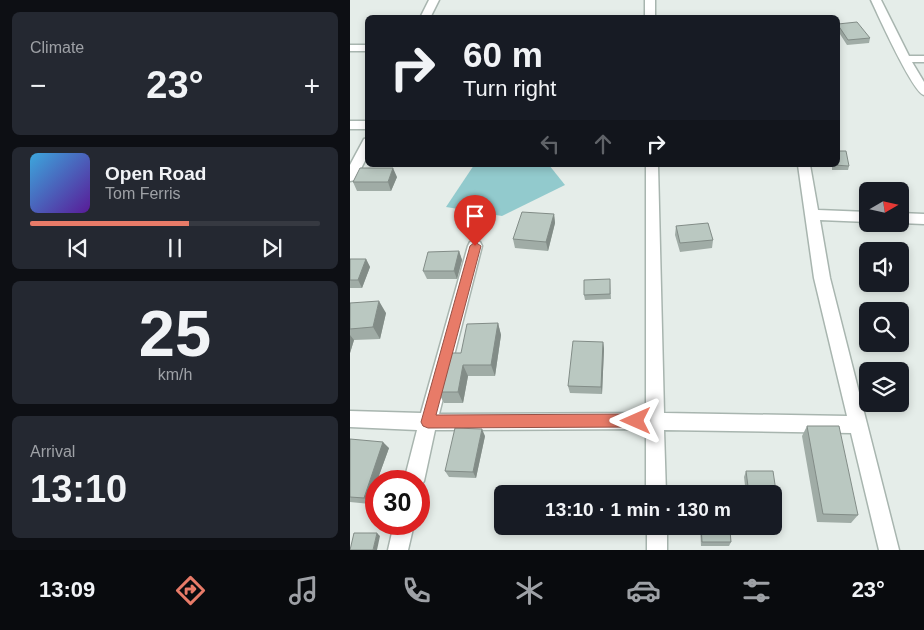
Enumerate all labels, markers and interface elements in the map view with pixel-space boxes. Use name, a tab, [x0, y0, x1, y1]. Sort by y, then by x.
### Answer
icon: right	[380, 35, 445, 100]
text: 60 m	[463, 35, 543, 74]
text: Climate	[30, 39, 84, 56]
text: 23°	[146, 64, 204, 106]
text: −	[30, 70, 46, 101]
text: +	[304, 70, 320, 101]
text: Turn right	[463, 76, 556, 101]
icon: left	[536, 130, 564, 158]
icon: ahead	[589, 130, 617, 158]
icon: right	[642, 130, 670, 158]
text: Open Road	[105, 163, 206, 184]
north arrow	[859, 182, 909, 232]
map controls	[859, 182, 909, 412]
text: Tom Ferris	[105, 185, 181, 202]
pin	[454, 195, 496, 246]
icon: arrive	[461, 202, 489, 230]
icon: previous	[64, 234, 92, 262]
icon: pause	[161, 234, 189, 262]
icon: next	[258, 234, 286, 262]
button: sound	[859, 242, 909, 292]
text: 25	[139, 297, 211, 370]
button: search	[859, 302, 909, 352]
button: layers	[859, 362, 909, 412]
text: km/h	[158, 366, 192, 383]
position arrow	[609, 394, 661, 446]
text: Arrival	[30, 443, 75, 460]
text: 13:10	[30, 468, 127, 510]
speed limit sign: 30	[365, 470, 430, 535]
text: 13:10 · 1 min · 130 m	[545, 499, 731, 520]
icon: directions	[173, 573, 208, 608]
icon: music	[286, 573, 321, 608]
icon: phone	[399, 573, 434, 608]
icon: climate	[512, 573, 547, 608]
icon: car	[626, 573, 661, 608]
icon: filters	[739, 573, 774, 608]
text: 13:09	[39, 577, 95, 602]
text: 23°	[852, 577, 885, 602]

